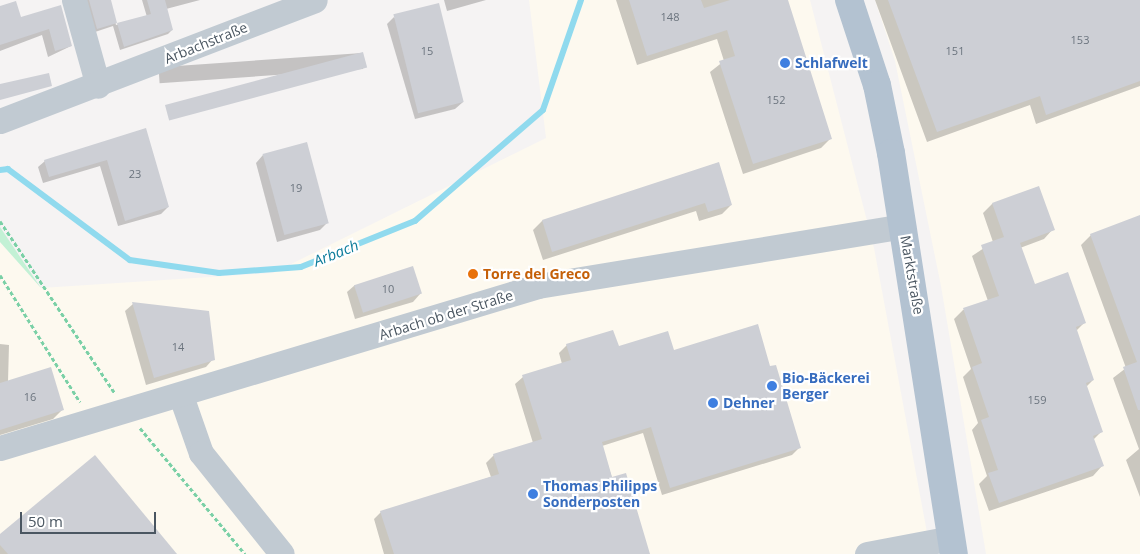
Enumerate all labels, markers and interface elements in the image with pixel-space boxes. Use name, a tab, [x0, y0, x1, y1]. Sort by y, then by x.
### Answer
house number: 148	[661, 10, 679, 24]
street label: Arbachstraße	[162, 19, 250, 67]
house number: 153	[1071, 33, 1089, 47]
house number: 15	[421, 44, 433, 58]
house number: 151	[946, 44, 964, 58]
place label: Schlafwelt	[795, 55, 868, 71]
marker: Schlafwelt	[779, 57, 791, 69]
house number: 152	[767, 93, 785, 107]
house number: 23	[129, 167, 141, 181]
house number: 19	[290, 181, 302, 195]
street label: Marktstraße	[897, 234, 927, 316]
water label: Arbach	[311, 236, 361, 270]
place label: Torre del Greco	[483, 266, 590, 282]
marker: Torre del Greco	[467, 268, 479, 280]
house number: 10	[382, 282, 394, 296]
street label: Arbach ob der Straße	[377, 287, 515, 343]
house number: 14	[172, 340, 184, 354]
place label: Bio-Bäckerei Berger	[782, 370, 870, 402]
marker: Bio-Bäckerei Berger	[766, 380, 778, 392]
house number: 16	[24, 390, 36, 404]
house number: 159	[1028, 393, 1046, 407]
place label: Dehner	[723, 395, 775, 411]
marker: Dehner	[707, 397, 719, 409]
place label: Thomas Philipps Sonderposten	[543, 478, 657, 511]
marker: Thomas Philipps Sonderposten	[527, 488, 539, 500]
scale bar	[22, 502, 159, 534]
text: 50 m	[28, 511, 63, 531]

